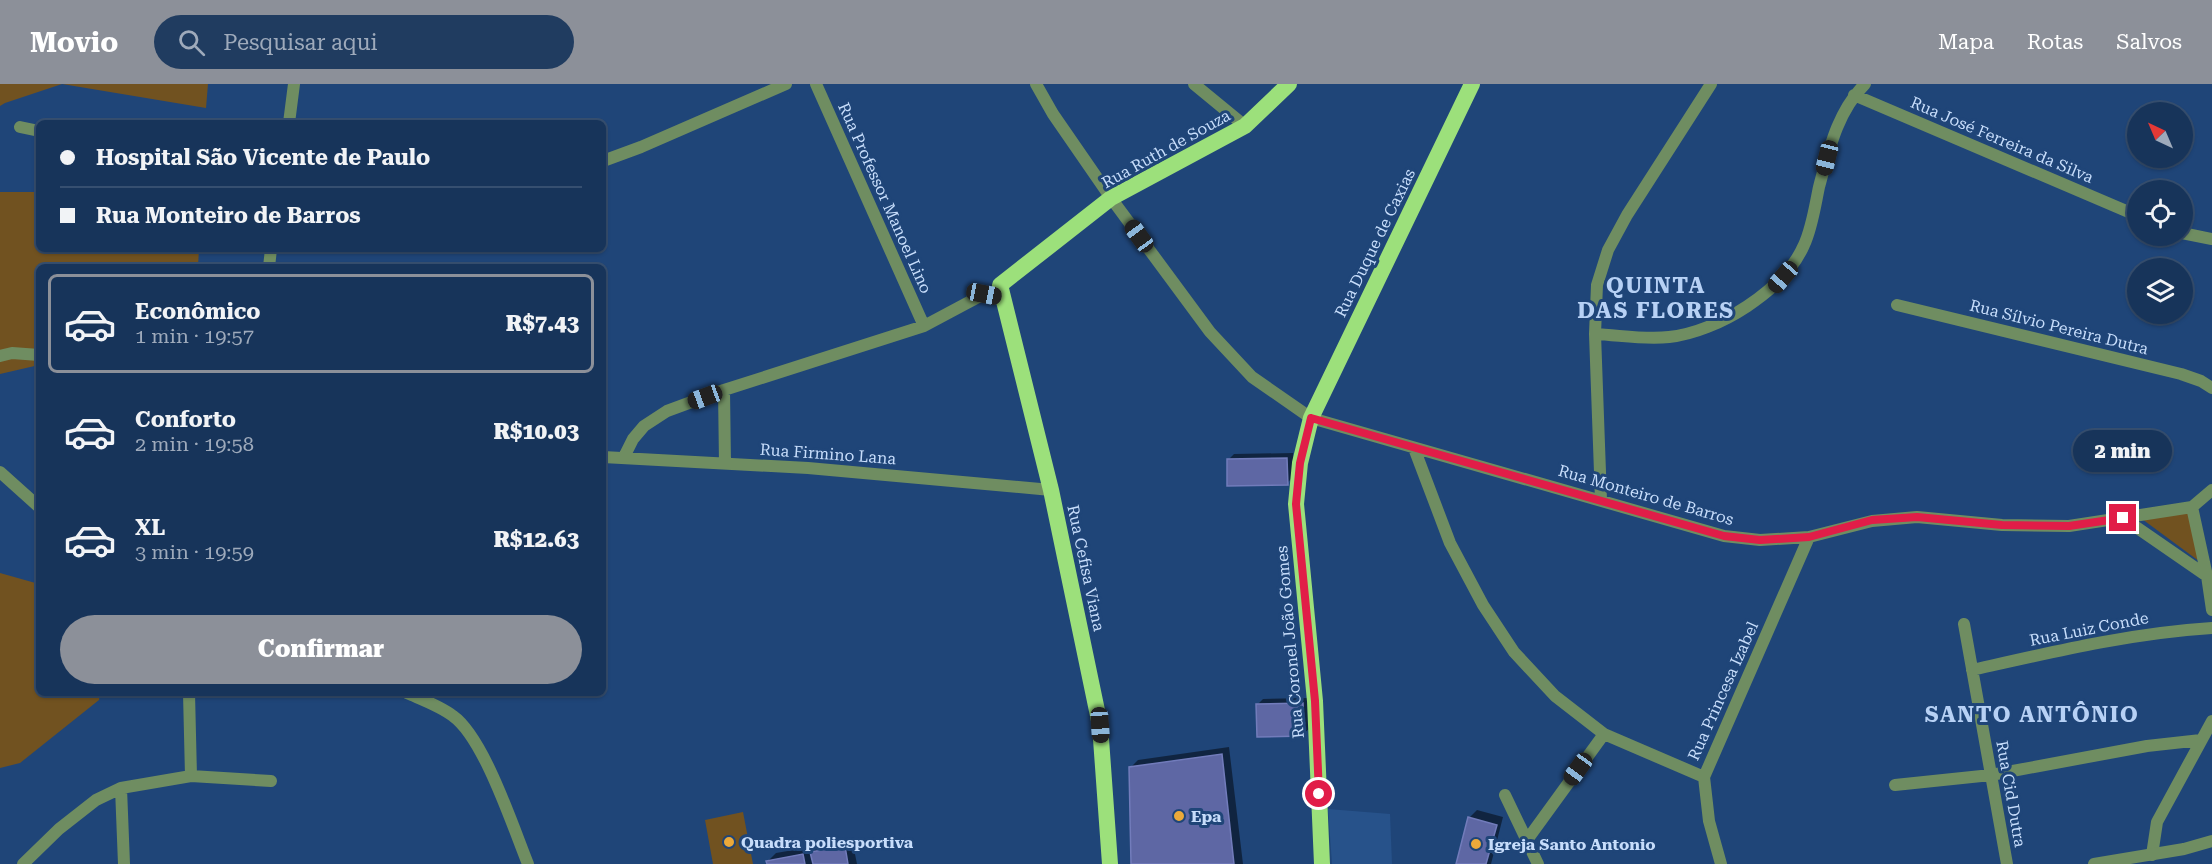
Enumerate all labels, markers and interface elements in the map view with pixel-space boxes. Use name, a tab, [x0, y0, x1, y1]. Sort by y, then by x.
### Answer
search box	[154, 15, 574, 69]
text: Movio	[30, 26, 118, 59]
icon: search	[175, 26, 208, 59]
text: Pesquisar aqui	[223, 30, 378, 55]
text: Mapa	[1938, 30, 1994, 54]
text: Rotas	[2027, 30, 2083, 54]
text: Salvos	[2116, 30, 2182, 54]
street label: Rua José Ferreira da Silva	[1908, 93, 2097, 187]
street label: Rua Professor Manoel Lino	[834, 100, 936, 297]
north arrow	[2127, 102, 2193, 168]
map controls	[2127, 102, 2193, 324]
street label: Rua Ruth de Souza	[1098, 106, 1234, 192]
car	[1814, 138, 1840, 178]
text: Hospital São Vicente de Paulo	[96, 145, 430, 170]
street label: Rua Duque de Caxias	[1331, 165, 1419, 320]
button: locate	[2127, 180, 2193, 246]
text: Rua Monteiro de Barros	[96, 203, 361, 228]
car	[1121, 216, 1157, 256]
car	[1764, 258, 1802, 296]
button: layers	[2127, 258, 2193, 324]
district label: QUINTA DAS FLORES	[1577, 273, 1735, 323]
car	[965, 282, 1003, 306]
street label: Rua Sílvio Pereira Dutra	[1968, 296, 2151, 358]
icon: car	[63, 297, 117, 351]
text: Econômico	[135, 299, 261, 324]
text: R$7.43	[506, 311, 579, 336]
text: 1 min · 19:57	[135, 324, 254, 348]
car	[685, 382, 725, 412]
icon: car	[63, 405, 117, 459]
text: Conforto	[135, 407, 236, 432]
text: R$10.03	[493, 419, 579, 444]
callout: 2 min	[2074, 431, 2172, 473]
text: 2 min · 19:58	[135, 432, 254, 456]
text: 2 min	[2094, 439, 2151, 463]
street label: Rua Firmino Lana	[759, 440, 897, 468]
street label: Rua Monteiro de Barros	[1556, 461, 1736, 529]
street label: Rua Cefisa Viana	[1063, 503, 1109, 633]
route end	[2109, 504, 2136, 531]
icon: car	[63, 513, 117, 567]
text: XL	[135, 515, 165, 540]
text: R$12.63	[493, 527, 579, 552]
text: 3 min · 19:59	[135, 540, 254, 564]
street label: Rua Coronel João Gomes	[1272, 544, 1308, 739]
street label: Rua Luiz Conde	[2028, 608, 2150, 650]
button: Confirmar	[60, 615, 582, 684]
street label: Rua Princesa Izabel	[1684, 619, 1762, 763]
district label: SANTO ANTÔNIO	[1925, 701, 2139, 727]
car	[1090, 706, 1110, 744]
street label: Rua Cid Dutra	[1992, 739, 2030, 849]
car	[1560, 749, 1596, 789]
route start	[1305, 780, 1332, 807]
place label: Epa	[1191, 807, 1222, 826]
marker: Epa	[1172, 809, 1186, 823]
place label: Quadra poliesportiva	[741, 833, 914, 852]
marker: Quadra poliesportiva	[722, 835, 736, 849]
place label: Igreja Santo Antonio	[1488, 835, 1656, 854]
marker: Igreja Santo Antonio	[1469, 837, 1483, 851]

